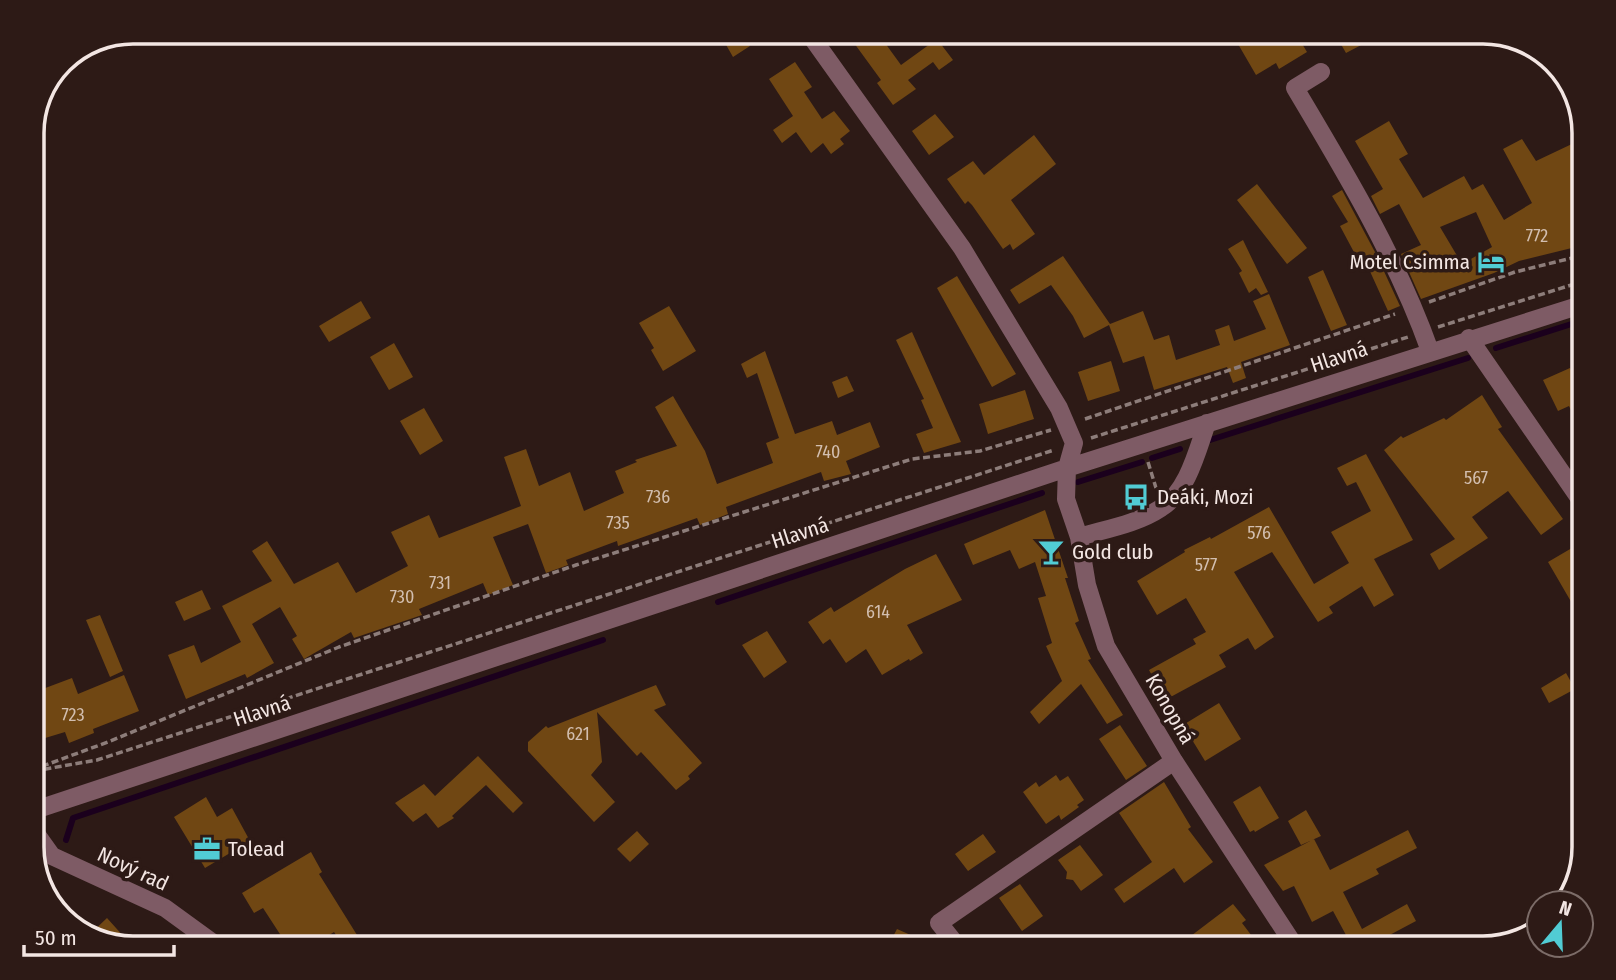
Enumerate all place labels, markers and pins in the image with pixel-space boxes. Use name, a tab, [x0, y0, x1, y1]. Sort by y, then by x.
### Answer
hotel icon: Motel Csimma	[1476, 247, 1506, 277]
place label: Motel Csimma	[1349, 249, 1470, 275]
bus stop icon: Deáki, Mozi	[1121, 482, 1151, 512]
place label: Deáki, Mozi	[1157, 484, 1254, 510]
bar icon: Gold club	[1036, 537, 1066, 567]
place label: Gold club	[1072, 539, 1153, 565]
office icon: Tolead	[192, 834, 222, 864]
place label: Tolead	[228, 836, 285, 862]

